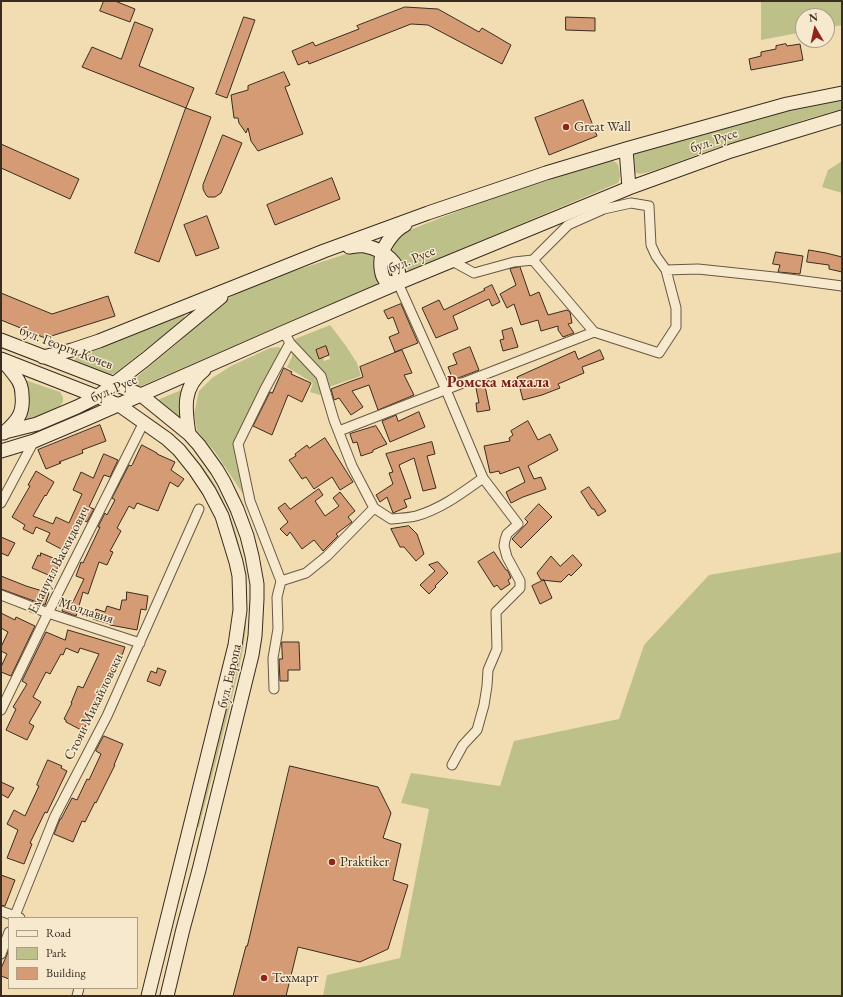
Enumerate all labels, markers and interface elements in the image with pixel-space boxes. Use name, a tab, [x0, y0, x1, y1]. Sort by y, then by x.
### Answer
north arrow	[795, 8, 835, 48]
text: N	[808, 10, 819, 25]
place label: Great Wall	[574, 119, 631, 135]
marker: Great Wall	[561, 122, 571, 132]
street label: бул. Русе	[688, 125, 740, 157]
street label: бул. Русе	[386, 243, 438, 277]
street label: бул. Георги Кочев	[17, 322, 115, 374]
street label: бул. Русе	[88, 371, 140, 407]
district label: Ромска махала	[447, 373, 549, 393]
street label: Емануил Васкидович	[25, 503, 93, 617]
street label: Молдавия	[56, 594, 116, 628]
street label: бул. Европа	[214, 642, 246, 710]
street label: Стоян Михайловски	[61, 651, 127, 763]
place label: Praktiker	[340, 854, 389, 870]
marker: Praktiker	[327, 857, 337, 867]
legend	[8, 917, 138, 989]
text: Road	[46, 925, 71, 941]
text: Park	[46, 945, 66, 961]
text: Building	[46, 965, 86, 981]
place label: Техмарт	[272, 970, 319, 986]
marker: Техмарт	[259, 973, 269, 983]

